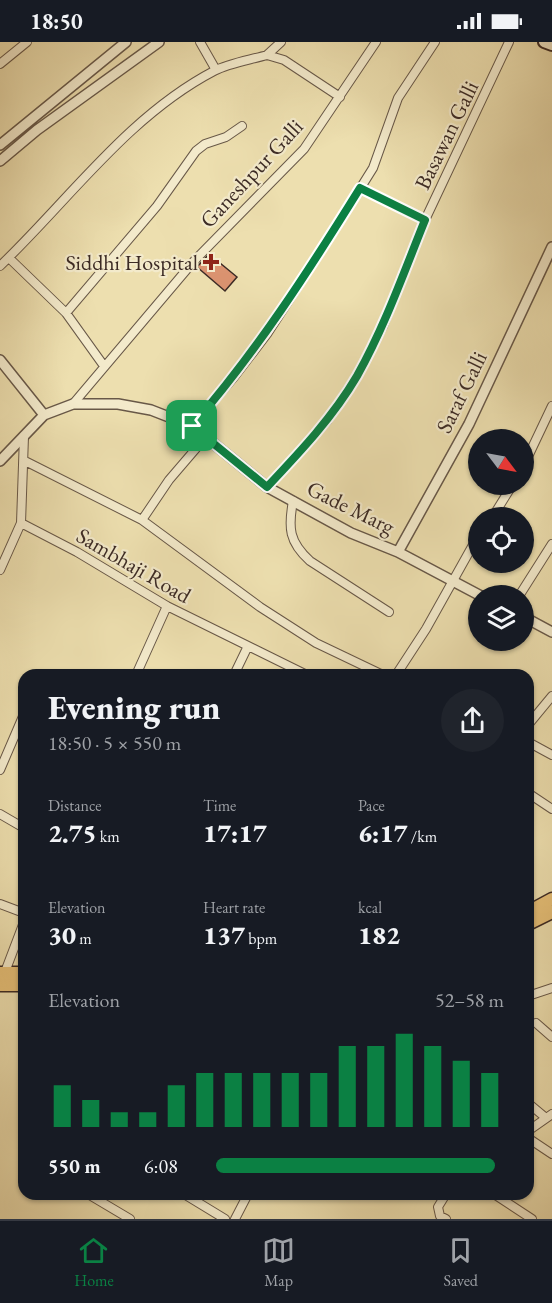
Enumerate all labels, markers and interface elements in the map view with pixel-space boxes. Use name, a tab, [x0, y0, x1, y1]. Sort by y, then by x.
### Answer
text: 18:50	[30, 7, 83, 36]
street label: Basawan Galli	[408, 76, 485, 194]
street label: Ganeshpur Galli	[193, 113, 309, 234]
place label: Siddhi Hospital	[65, 248, 198, 277]
marker: Siddhi Hospital	[202, 253, 220, 271]
street label: Saraf Galli	[429, 347, 494, 438]
pin	[166, 400, 217, 451]
icon: arrive	[175, 409, 208, 442]
north arrow	[468, 429, 534, 495]
map controls	[468, 429, 534, 651]
street label: Gade Marg	[302, 474, 400, 541]
button: locate	[468, 507, 534, 573]
street label: Sambhaji Road	[71, 521, 197, 610]
button: layers	[468, 585, 534, 651]
text: Evening run	[48, 686, 220, 729]
button: share	[441, 689, 504, 752]
text: 18:50 · 5 × 550 m	[48, 730, 181, 756]
text: Distance	[48, 795, 101, 816]
text: Time	[203, 795, 236, 816]
text: Pace	[358, 795, 385, 816]
text: 2.75	[48, 816, 97, 850]
text: 17:17	[203, 816, 267, 850]
text: 6:17	[358, 816, 408, 850]
text: km	[97, 826, 120, 847]
text: /km	[408, 826, 437, 847]
text: Elevation	[48, 897, 106, 918]
text: Heart rate	[203, 897, 265, 918]
text: kcal	[358, 897, 382, 918]
text: 30	[48, 918, 76, 952]
text: 137	[203, 918, 245, 952]
text: 182	[358, 918, 400, 952]
text: m	[76, 928, 92, 949]
text: bpm	[245, 928, 277, 949]
text: Elevation	[48, 987, 120, 1013]
text: 52–58 m	[435, 987, 504, 1013]
text: 550 m	[48, 1153, 101, 1179]
text: 6:08	[144, 1153, 178, 1179]
tab: Home	[74, 1234, 114, 1291]
tab: Map	[262, 1234, 295, 1291]
tab: Saved	[444, 1234, 478, 1291]

